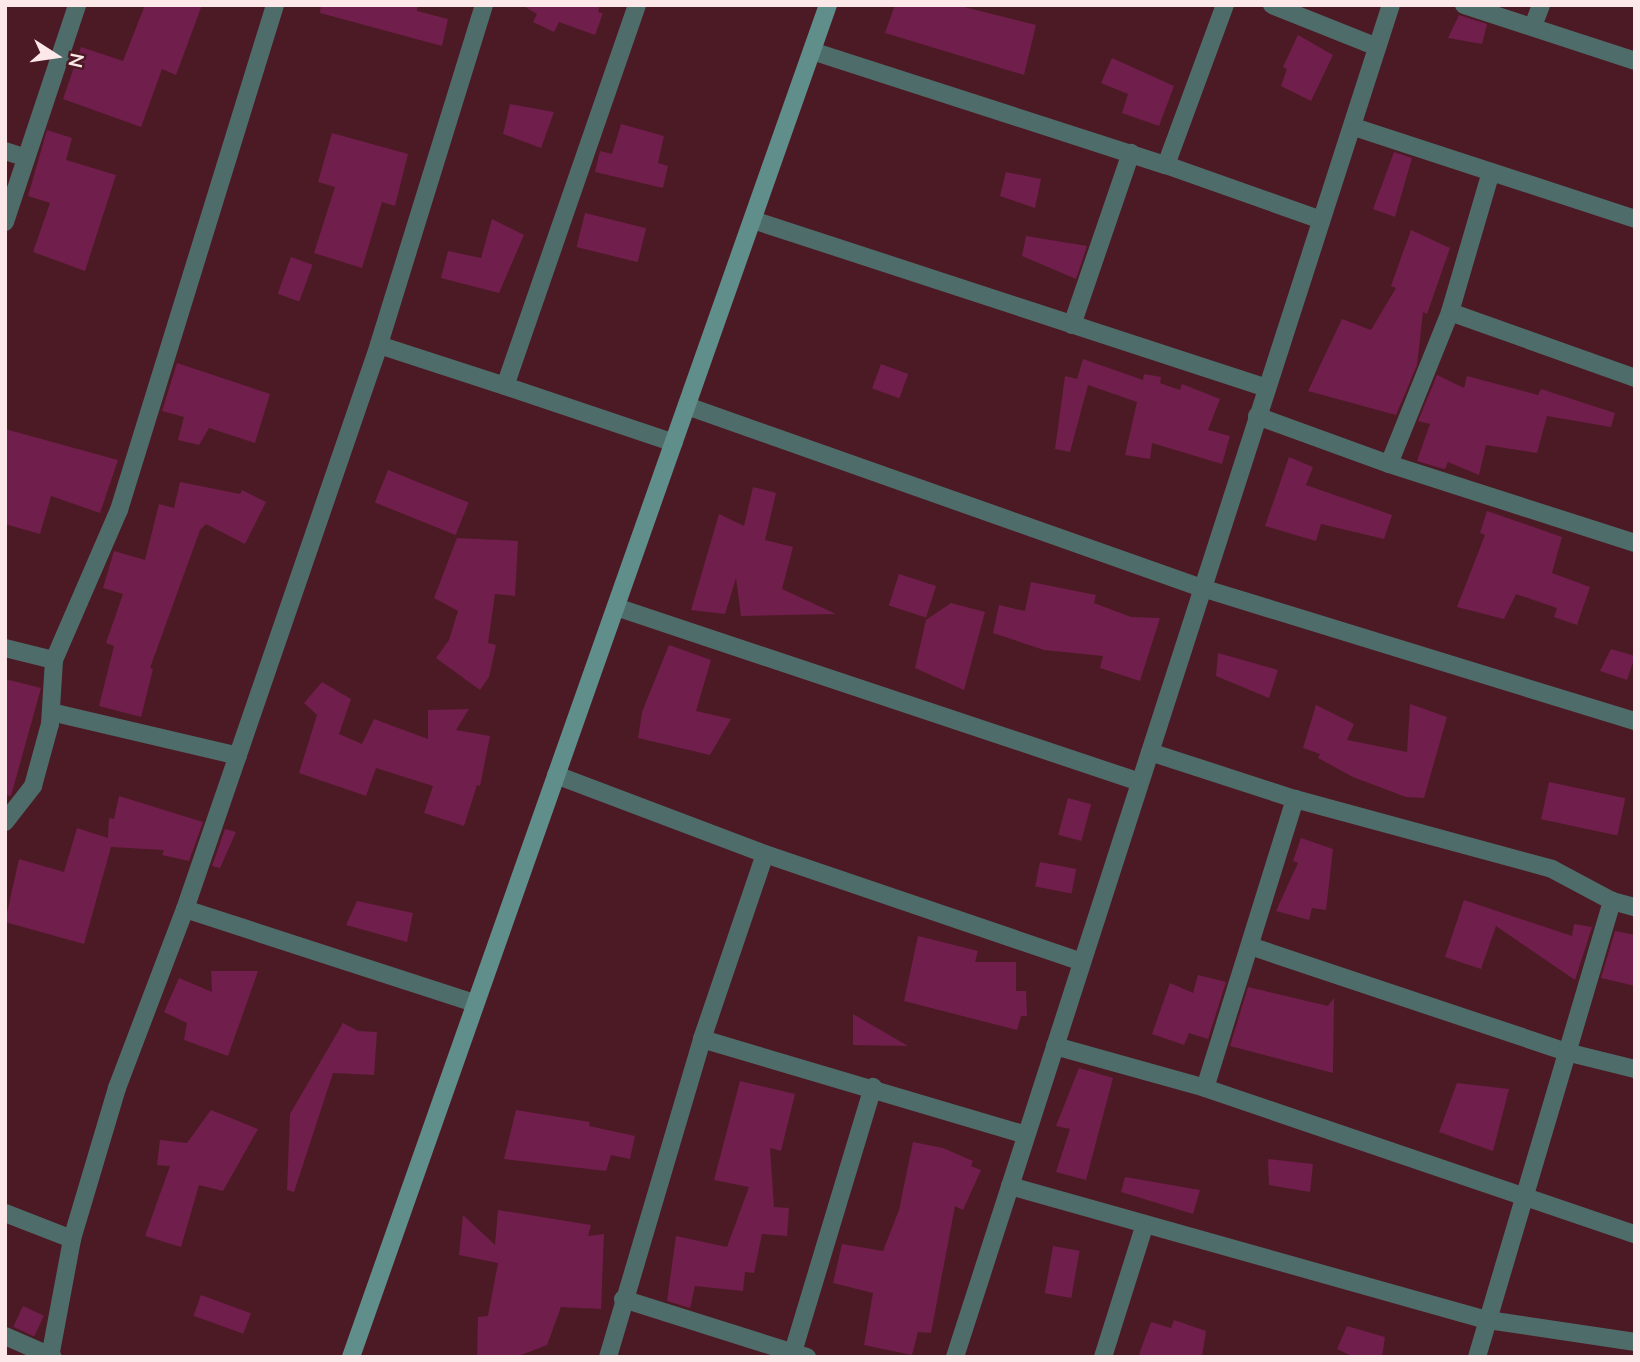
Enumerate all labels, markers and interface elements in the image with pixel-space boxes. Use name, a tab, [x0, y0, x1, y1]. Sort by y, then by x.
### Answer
north arrow	[21, 21, 91, 91]
text: N	[63, 51, 90, 70]

